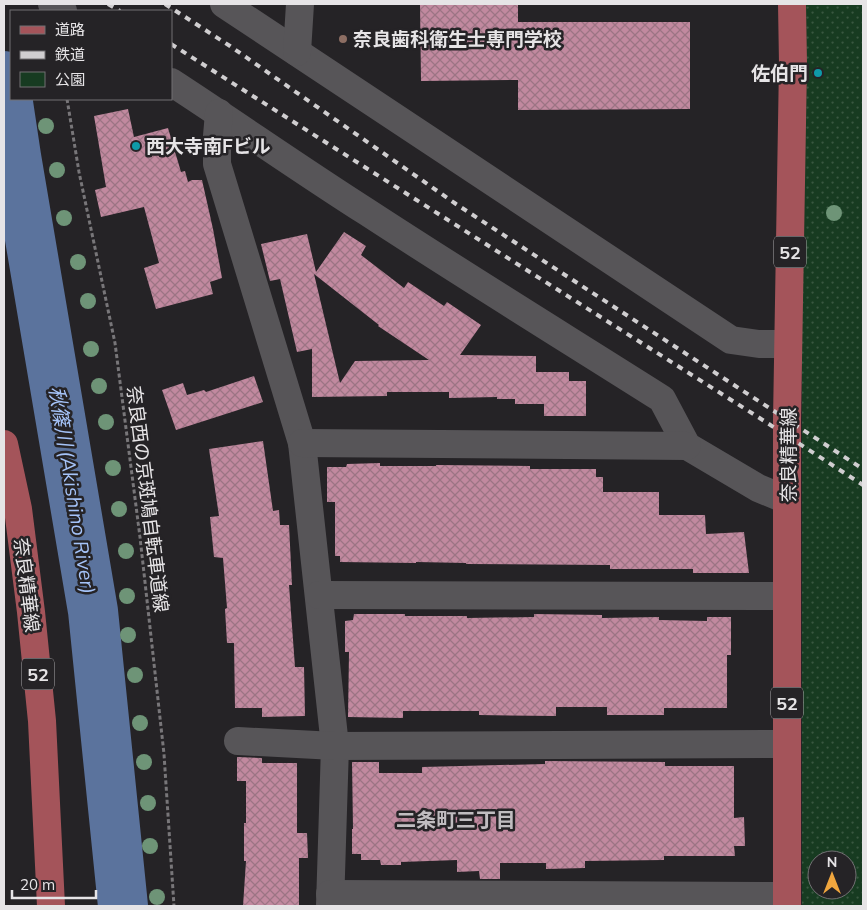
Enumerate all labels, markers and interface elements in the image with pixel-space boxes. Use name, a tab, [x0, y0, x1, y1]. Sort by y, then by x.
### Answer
legend	[10, 10, 172, 100]
text: 道路	[55, 20, 85, 39]
place label: 奈良歯科衛生士専門学校	[353, 27, 562, 51]
marker: 奈良歯科衛生士専門学校	[337, 33, 349, 45]
text: 鉄道	[55, 45, 85, 64]
place label: 佐伯門	[751, 61, 808, 85]
marker: 佐伯門	[812, 67, 824, 79]
text: 公園	[55, 70, 85, 89]
place label: 西大寺南Fビル	[146, 134, 271, 158]
marker: 西大寺南Fビル	[130, 140, 142, 152]
road number: 52	[774, 236, 806, 268]
water label: 秋篠川 (Akishino River)	[44, 384, 102, 596]
street label: 奈良西の京斑鳩自転車道線	[122, 384, 174, 614]
street label: 奈良精華線	[776, 407, 800, 503]
street label: 奈良精華線	[9, 536, 45, 634]
road number: 52	[22, 659, 54, 690]
road number: 52	[771, 688, 803, 718]
district label: 二条町三丁目	[396, 807, 516, 832]
north arrow	[807, 850, 857, 900]
text: N	[827, 853, 837, 871]
scale bar	[12, 868, 96, 900]
text: 20 m	[20, 875, 55, 894]

